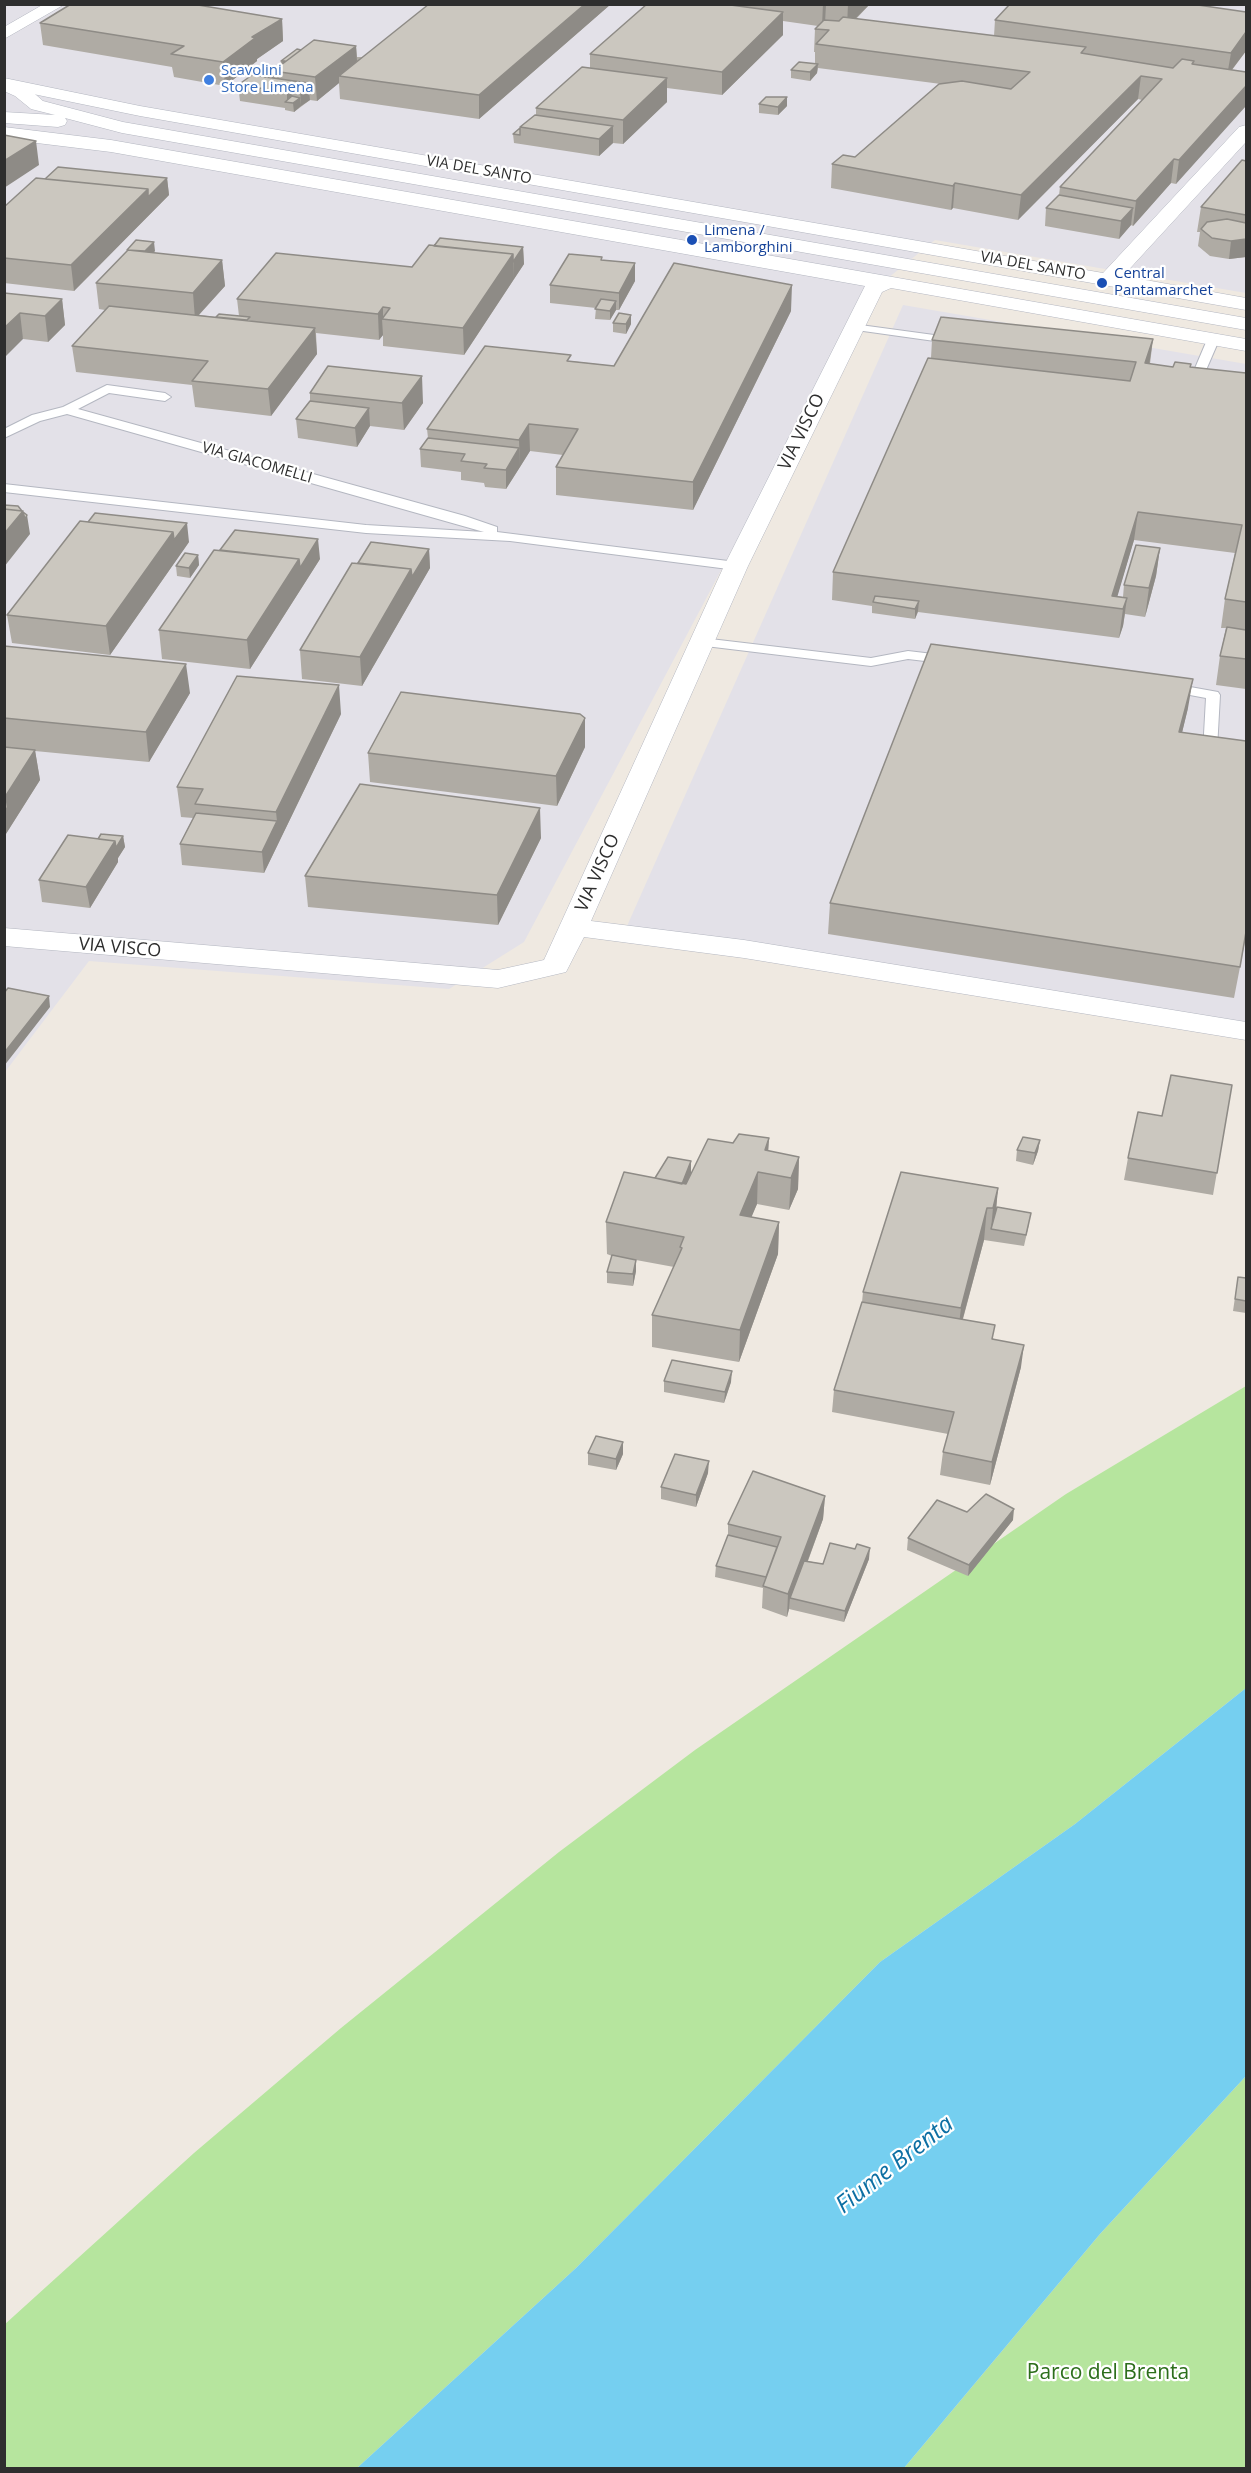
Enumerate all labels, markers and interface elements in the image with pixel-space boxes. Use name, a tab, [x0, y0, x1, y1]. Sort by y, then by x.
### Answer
place label: Scavolini Store Limena	[221, 62, 314, 97]
marker: Scavolini Store Limena	[202, 73, 216, 87]
street label: VIA DEL SANTO	[425, 152, 533, 188]
place label: Limena / Lamborghini	[704, 222, 792, 257]
marker: Limena / Lamborghini	[685, 233, 699, 247]
street label: VIA DEL SANTO	[979, 248, 1087, 284]
place label: Central Pantamarchet	[1114, 265, 1213, 300]
marker: Central Pantamarchet	[1095, 276, 1109, 290]
street label: VIA VISCO	[774, 390, 830, 474]
street label: VIA GIACOMELLI	[200, 439, 314, 487]
street label: VIA VISCO	[571, 831, 625, 915]
street label: VIA VISCO	[78, 934, 162, 962]
water label: Fiume Brenta	[830, 2110, 960, 2220]
park label: Parco del Brenta	[1027, 2360, 1189, 2386]

